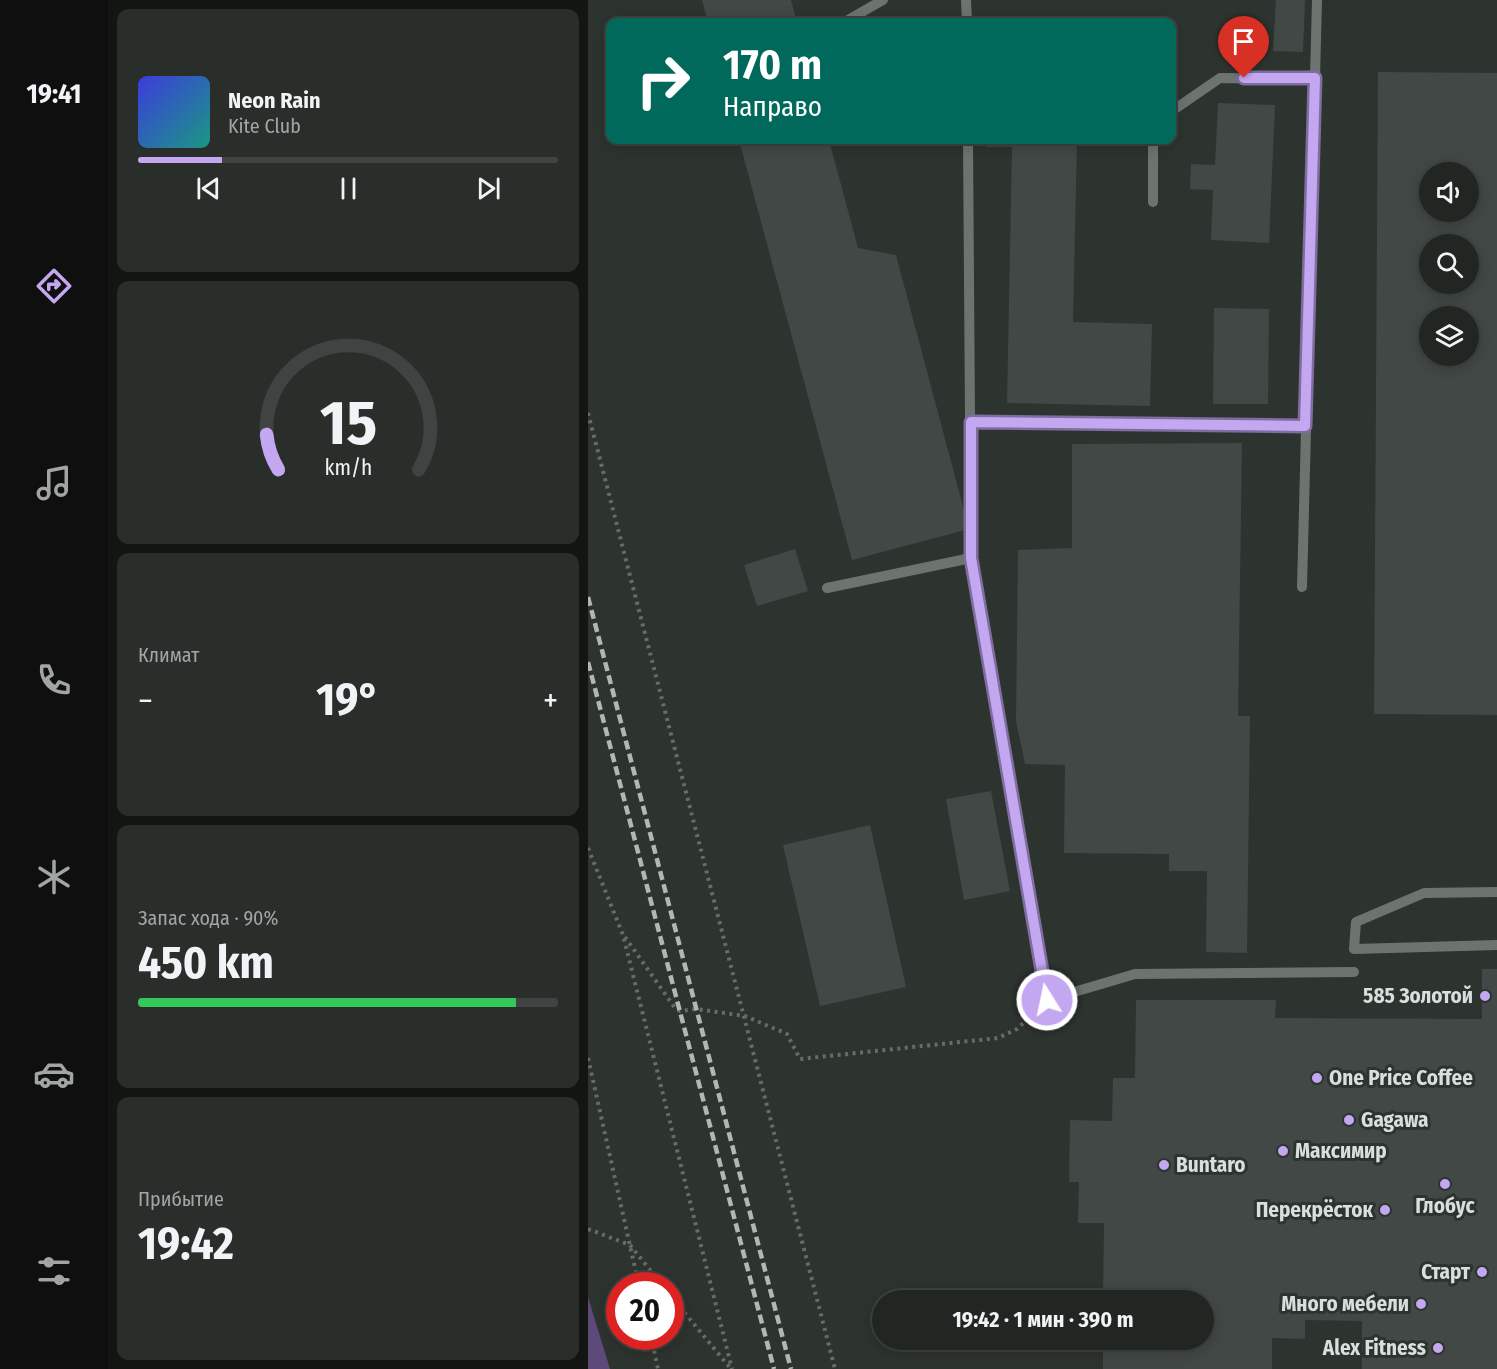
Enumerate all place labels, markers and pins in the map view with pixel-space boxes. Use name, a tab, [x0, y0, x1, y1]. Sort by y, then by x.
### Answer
pin	[1218, 16, 1269, 78]
place label: 585 Золотой	[1363, 983, 1473, 1009]
marker: 585 Золотой	[1478, 989, 1492, 1003]
place label: One Price Coffee	[1329, 1065, 1473, 1091]
marker: One Price Coffee	[1310, 1071, 1324, 1085]
place label: Gagawa	[1361, 1107, 1428, 1133]
marker: Gagawa	[1342, 1113, 1356, 1127]
place label: Максимир	[1295, 1138, 1387, 1164]
marker: Максимир	[1276, 1144, 1290, 1158]
place label: Buntaro	[1176, 1152, 1246, 1178]
marker: Buntaro	[1157, 1158, 1171, 1172]
marker: Глобус	[1438, 1177, 1452, 1191]
place label: Глобус	[1415, 1193, 1476, 1219]
place label: Перекрёсток	[1256, 1197, 1373, 1223]
marker: Перекрёсток	[1378, 1203, 1392, 1217]
place label: Старт	[1421, 1259, 1471, 1285]
marker: Старт	[1475, 1265, 1489, 1279]
place label: Много мебели	[1281, 1291, 1409, 1317]
marker: Много мебели	[1414, 1297, 1428, 1311]
place label: Alex Fitness	[1322, 1335, 1426, 1361]
marker: Alex Fitness	[1431, 1341, 1445, 1355]

